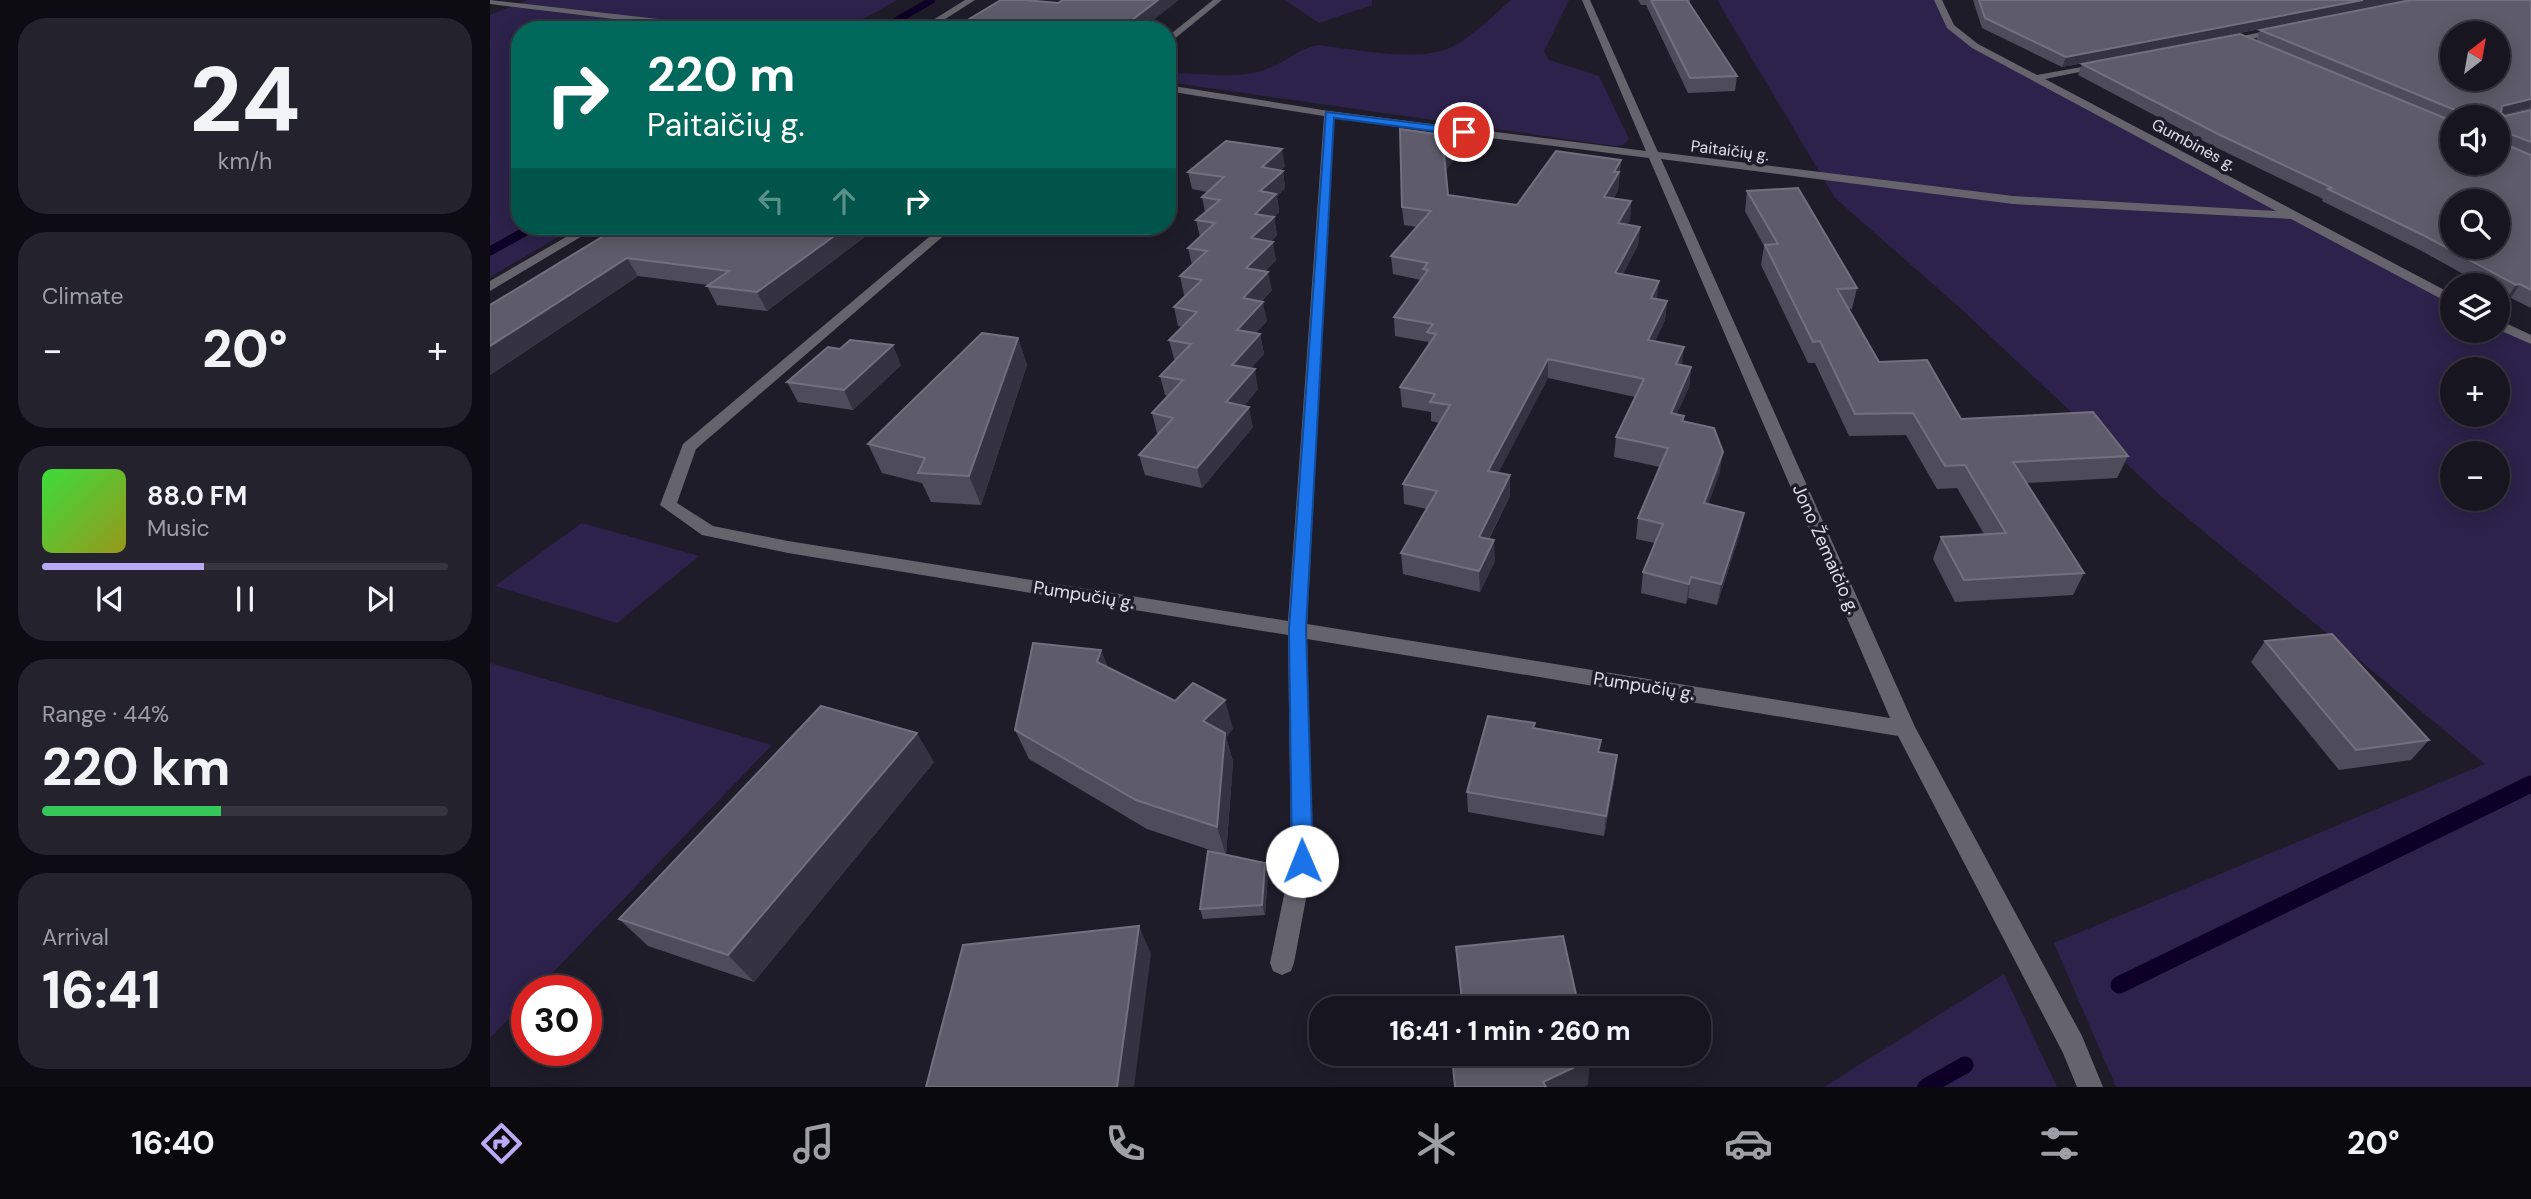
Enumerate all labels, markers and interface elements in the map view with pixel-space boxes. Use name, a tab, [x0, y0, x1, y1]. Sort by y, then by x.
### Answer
north arrow	[2440, 21, 2510, 91]
map controls	[2440, 21, 2510, 511]
text: 24	[189, 41, 301, 159]
text: 220 m	[647, 42, 795, 106]
icon: right	[532, 49, 623, 140]
pin	[1434, 102, 1494, 162]
text: Paitaičių g.	[647, 104, 805, 146]
button: sound	[2440, 105, 2510, 175]
icon: arrive	[1445, 113, 1483, 151]
street label: Gumbinės g.	[2148, 114, 2239, 175]
street label: Paitaičių g.	[1690, 135, 1770, 166]
text: km/h	[218, 146, 272, 176]
icon: left	[752, 182, 790, 220]
icon: ahead	[825, 182, 863, 220]
icon: right	[898, 182, 936, 220]
button: search	[2440, 189, 2510, 259]
button: layers	[2440, 273, 2510, 343]
text: Climate	[42, 281, 124, 311]
text: 20°	[202, 315, 288, 383]
text: −	[42, 325, 63, 375]
text: +	[427, 325, 448, 375]
button: +	[2440, 357, 2510, 427]
button: −	[2440, 441, 2510, 511]
text: 88.0 FM	[147, 479, 247, 513]
street label: Jono Žemaičio g.	[1787, 480, 1865, 618]
text: Music	[147, 513, 210, 543]
street label: Pumpučių g.	[1032, 575, 1136, 615]
icon: previous	[91, 580, 129, 618]
icon: pause	[226, 580, 264, 618]
icon: next	[361, 580, 399, 618]
street label: Pumpučių g.	[1592, 666, 1696, 706]
text: Range · 44%	[42, 699, 169, 729]
text: 220 km	[42, 733, 230, 801]
position arrow	[1265, 824, 1339, 898]
text: Arrival	[42, 922, 109, 952]
text: 16:41	[42, 956, 161, 1024]
speed limit sign: 30	[511, 975, 602, 1066]
text: 16:41 · 1 min · 260 m	[1389, 1014, 1631, 1048]
icon: directions	[477, 1119, 526, 1168]
icon: music	[789, 1119, 838, 1168]
icon: phone	[1101, 1119, 1150, 1168]
icon: climate	[1412, 1119, 1461, 1168]
icon: car	[1724, 1119, 1773, 1168]
icon: filters	[2035, 1119, 2084, 1168]
text: 16:40	[131, 1122, 215, 1164]
text: 20°	[2347, 1122, 2400, 1164]

